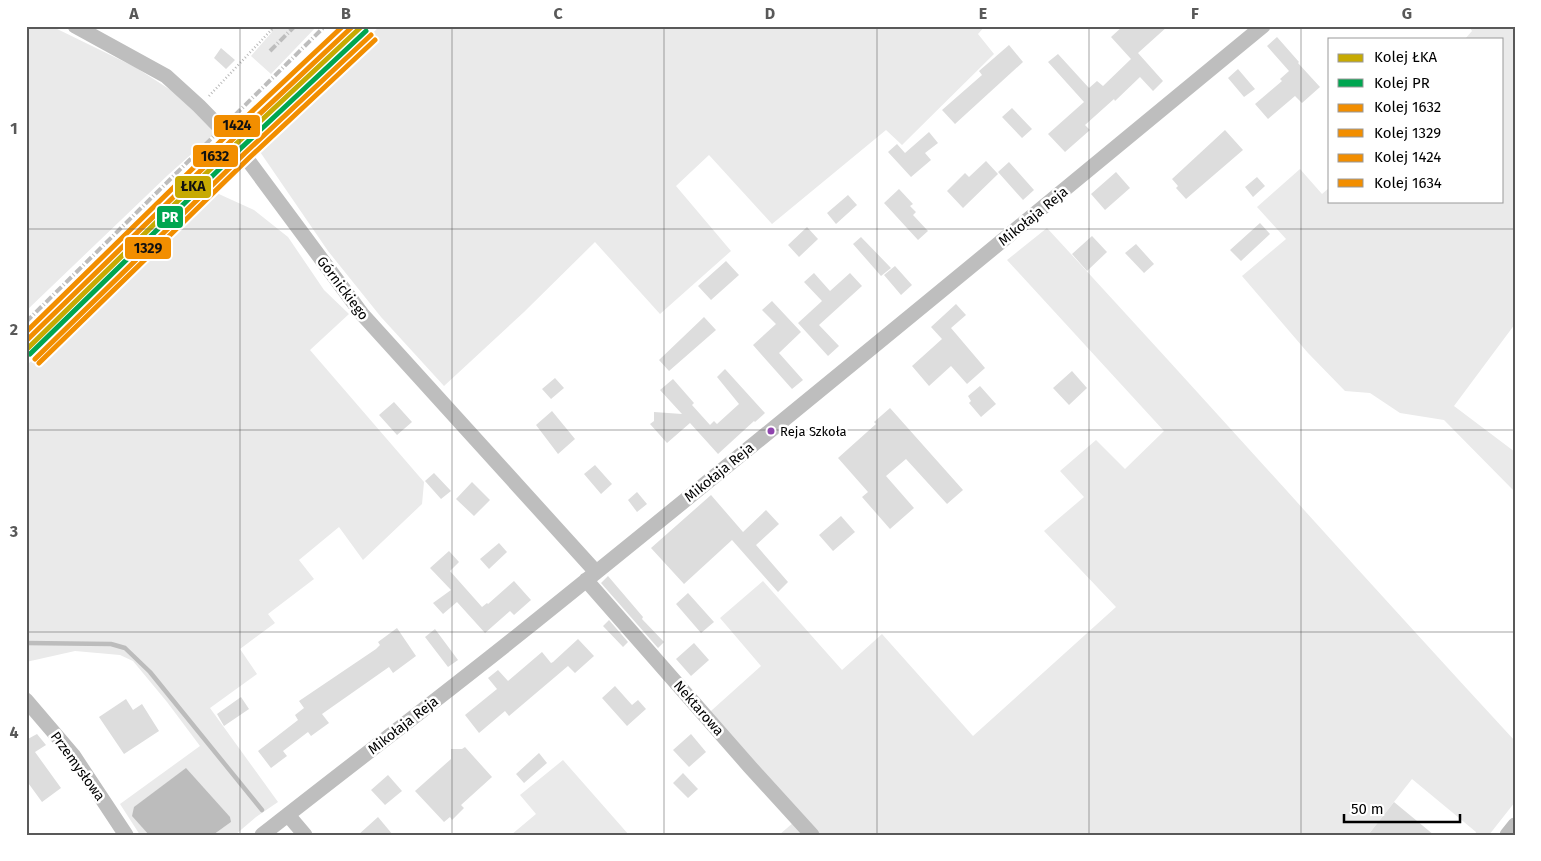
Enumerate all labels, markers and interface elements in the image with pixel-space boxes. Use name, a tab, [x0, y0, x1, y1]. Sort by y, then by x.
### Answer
text: A	[128, 4, 139, 23]
text: B	[341, 4, 351, 23]
text: C	[553, 4, 563, 23]
text: D	[765, 4, 775, 23]
text: E	[979, 4, 987, 23]
text: F	[1191, 4, 1199, 23]
text: G	[1402, 4, 1412, 23]
legend	[1328, 38, 1504, 202]
text: Kolej ŁKA	[1374, 48, 1438, 66]
text: Kolej PR	[1374, 74, 1430, 92]
text: Kolej 1632	[1374, 98, 1441, 116]
line badge: 1424	[213, 114, 261, 138]
text: 1424	[223, 117, 252, 134]
text: 1	[10, 119, 18, 138]
text: Kolej 1329	[1374, 124, 1441, 142]
line badge: 1632	[192, 144, 239, 168]
text: 1632	[201, 148, 229, 165]
text: Kolej 1424	[1374, 148, 1441, 166]
text: Kolej 1634	[1374, 174, 1442, 192]
line badge: ŁKA	[174, 175, 212, 199]
text: ŁKA	[181, 178, 206, 195]
street label: Mikołaja Reja	[995, 183, 1071, 250]
line badge: PR	[156, 205, 184, 229]
text: PR	[161, 209, 179, 226]
line badge: 1329	[124, 236, 172, 260]
text: 1329	[134, 240, 162, 257]
street label: Górnickiego	[313, 253, 372, 323]
text: 2	[10, 320, 18, 339]
place label: Reja Szkoła	[780, 424, 847, 439]
marker: Reja Szkoła	[766, 426, 776, 436]
street label: Mikołaja Reja	[681, 439, 757, 506]
text: 3	[9, 522, 18, 541]
street label: Nektarowa	[670, 677, 727, 739]
street label: Mikołaja Reja	[365, 693, 442, 758]
text: 4	[9, 723, 19, 742]
street label: Przemysłowa	[47, 728, 108, 804]
scale bar	[1344, 791, 1460, 823]
text: 50 m	[1351, 800, 1384, 818]

